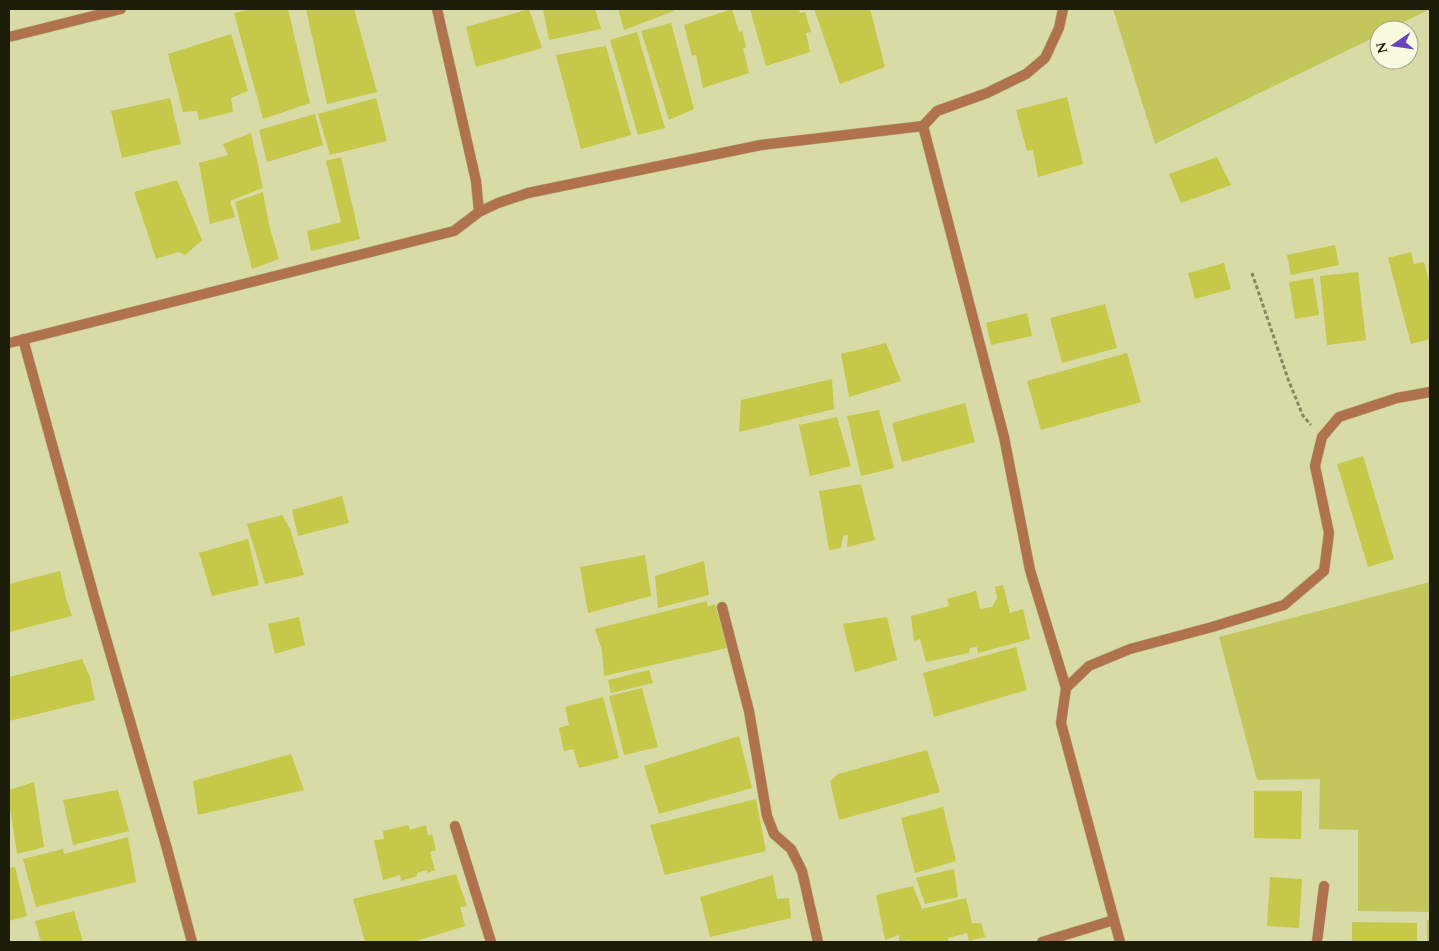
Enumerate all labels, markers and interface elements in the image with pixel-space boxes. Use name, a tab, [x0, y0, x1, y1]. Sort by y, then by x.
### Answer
north arrow	[1369, 20, 1419, 70]
text: N	[1370, 40, 1393, 56]

